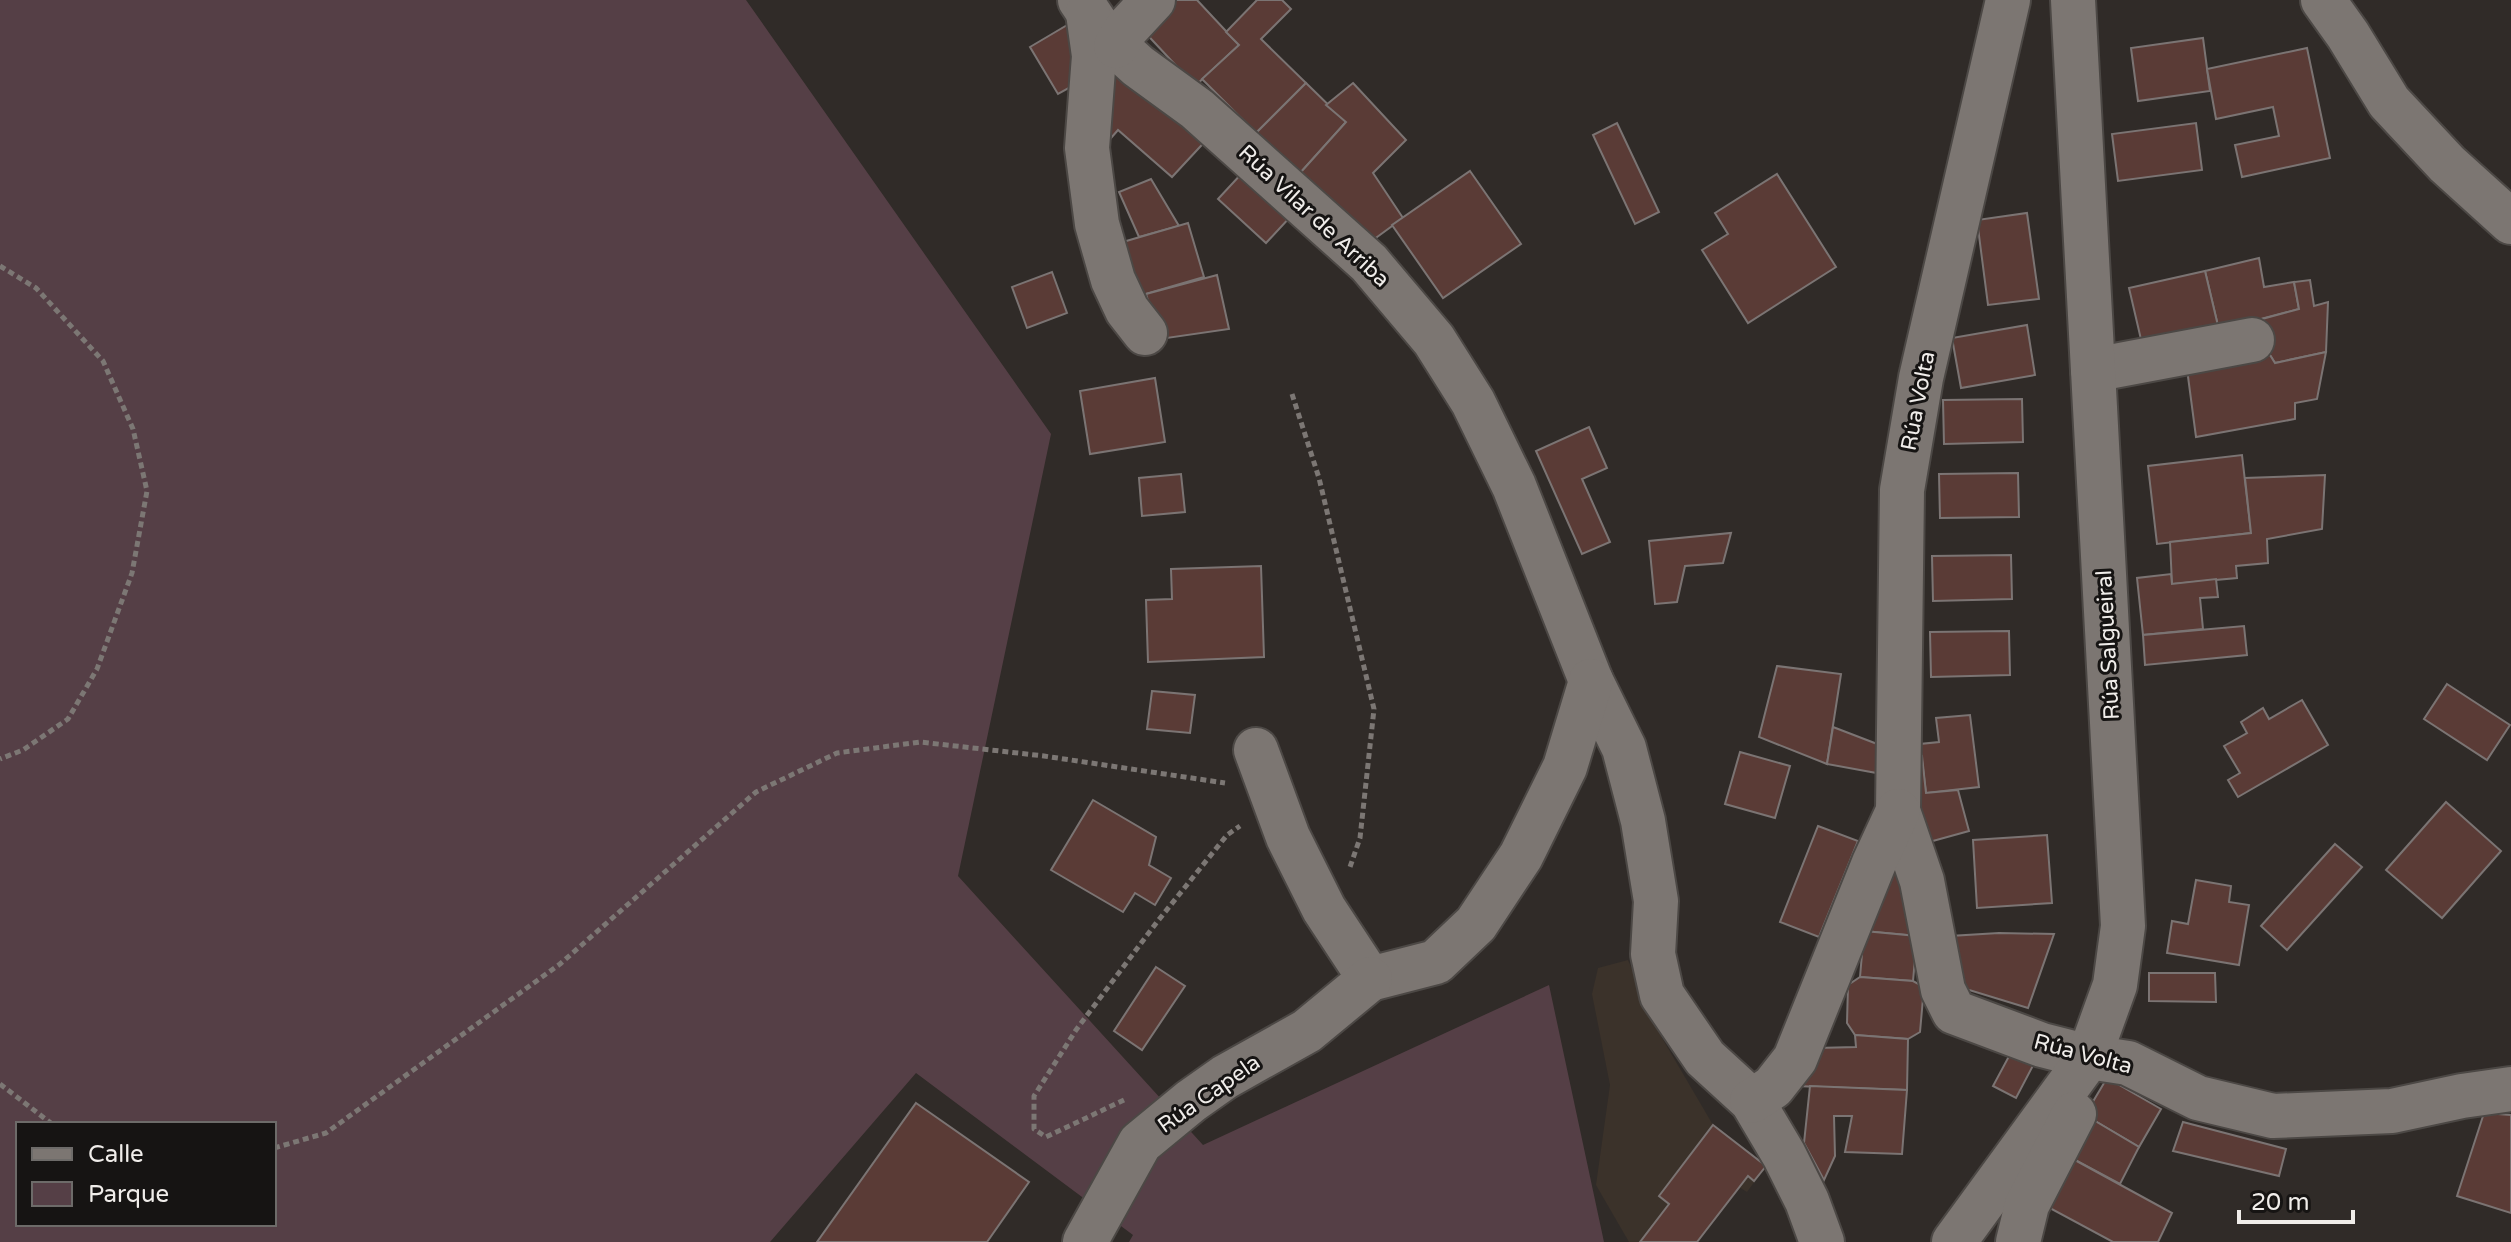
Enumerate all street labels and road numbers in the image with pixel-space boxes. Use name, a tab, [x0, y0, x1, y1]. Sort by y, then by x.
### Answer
street label: Rúa Vilar de Arriba	[1233, 139, 1395, 293]
street label: Rúa Volta	[1896, 349, 1940, 453]
street label: Rúa Salgueiral	[2091, 569, 2125, 721]
street label: Rúa Volta	[2031, 1028, 2135, 1080]
street label: Rúa Capela	[1153, 1049, 1265, 1139]

